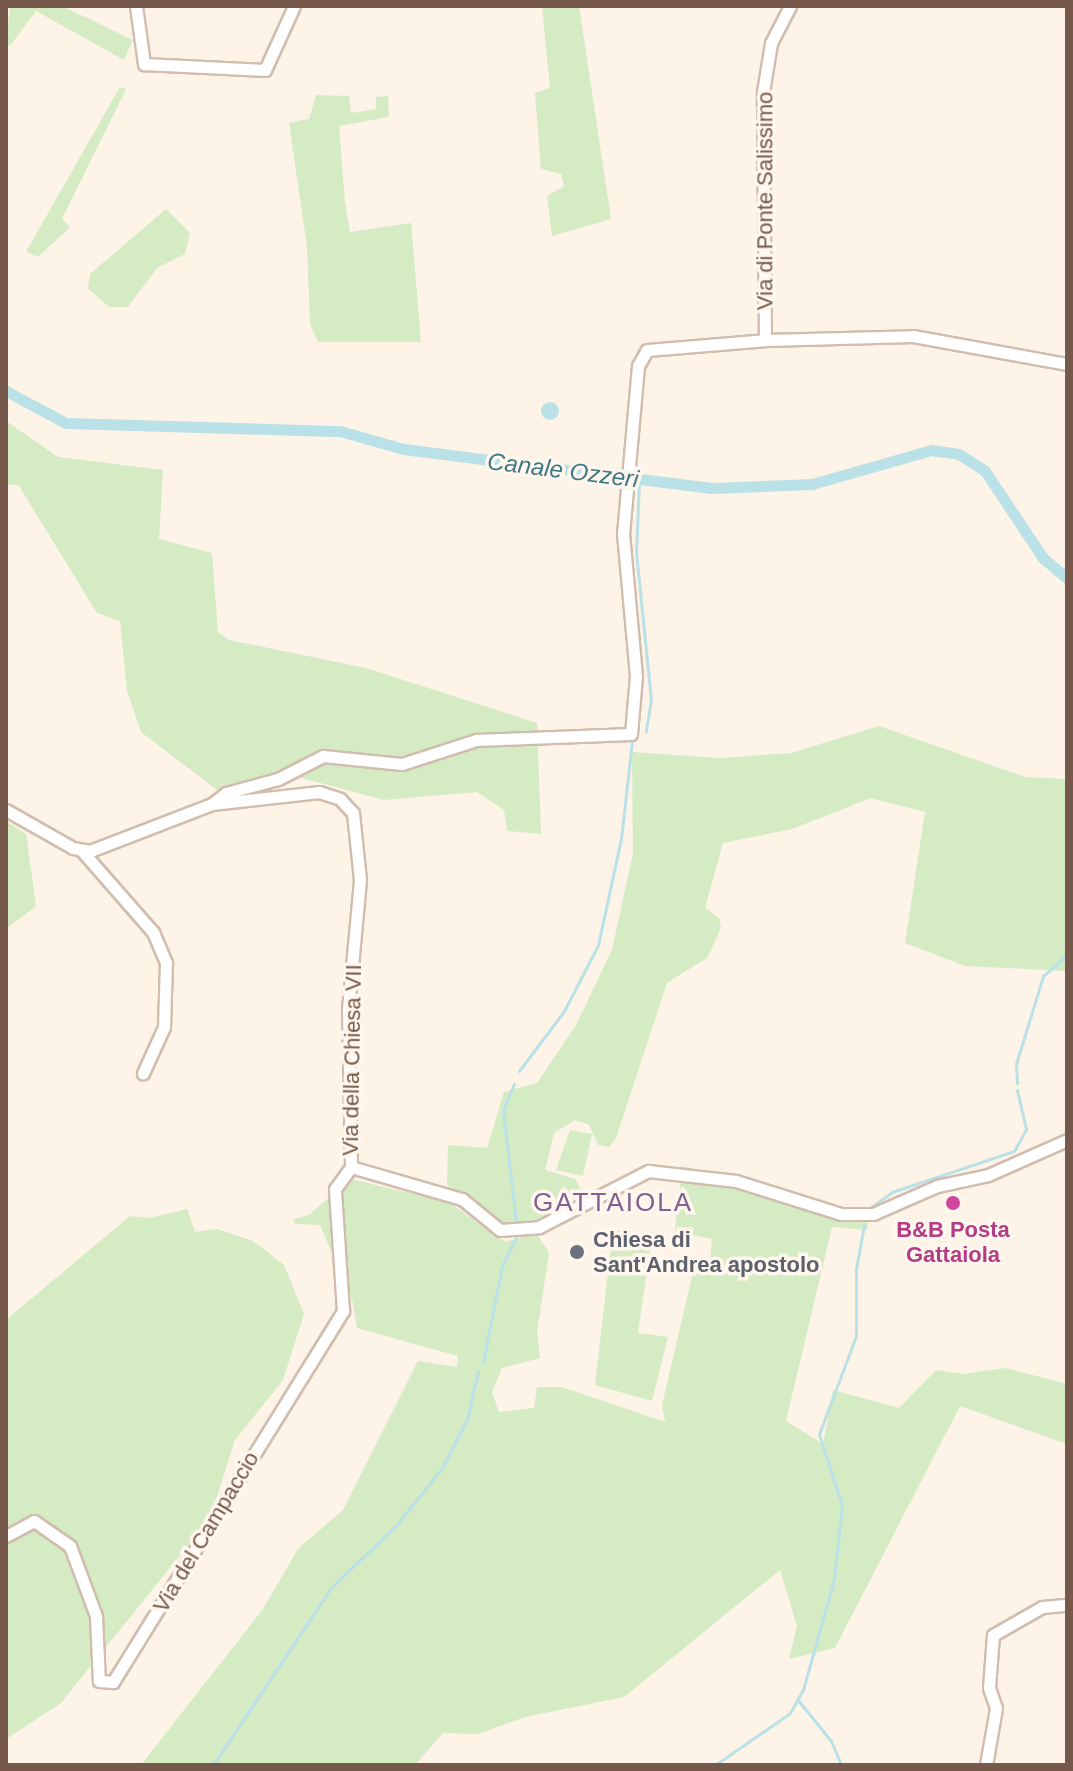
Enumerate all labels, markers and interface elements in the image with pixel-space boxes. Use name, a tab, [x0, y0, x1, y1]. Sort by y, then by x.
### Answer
street label: Via di Ponte Salissimo	[752, 92, 778, 310]
water label: Canale Ozzeri	[486, 446, 640, 494]
street label: Via della Chiesa VII	[337, 964, 367, 1156]
district label: GATTAIOLA	[533, 1187, 693, 1219]
marker: B&B Posta Gattaiola	[944, 1194, 962, 1212]
place label: B&B Posta Gattaiola	[896, 1216, 1010, 1268]
place label: Chiesa di Sant'Andrea apostolo	[593, 1226, 819, 1278]
marker: Chiesa di Sant'Andrea apostolo	[568, 1243, 586, 1261]
street label: Via del Campaccio	[148, 1447, 264, 1617]

